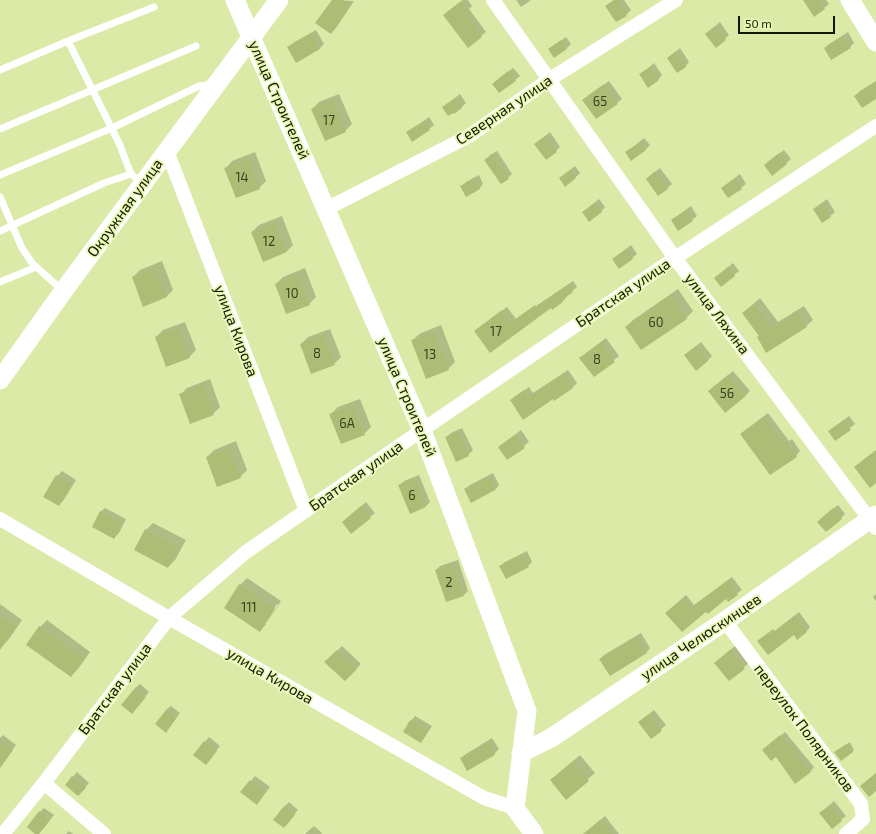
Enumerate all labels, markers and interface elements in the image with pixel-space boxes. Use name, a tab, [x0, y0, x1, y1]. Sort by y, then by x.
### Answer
scale bar	[740, 8, 837, 34]
text: 50 m	[745, 16, 772, 30]
street label: улица Строителей	[245, 38, 313, 162]
street label: Северная улица	[453, 71, 555, 149]
house number: 65	[593, 94, 607, 110]
house number: 17	[323, 113, 335, 129]
street label: Окружная улица	[83, 155, 167, 261]
house number: 14	[235, 170, 249, 186]
house number: 12	[263, 234, 275, 250]
street label: Братская улица	[572, 255, 674, 331]
street label: улица Ляхина	[681, 270, 753, 358]
street label: улица Кирова	[210, 283, 262, 379]
house number: 10	[285, 286, 299, 302]
house number: 60	[648, 315, 664, 331]
house number: 17	[490, 324, 502, 340]
street label: улица Строителей	[374, 335, 440, 459]
house number: 8	[313, 346, 321, 362]
house number: 13	[424, 347, 436, 363]
house number: 8	[593, 352, 601, 368]
house number: 56	[720, 386, 734, 402]
house number: 6А	[339, 416, 355, 432]
street label: Братская улица	[306, 437, 406, 515]
house number: 6	[408, 488, 416, 504]
house number: 2	[445, 575, 453, 591]
street label: улица Челюскинцев	[637, 590, 765, 684]
house number: 111	[241, 600, 257, 616]
street label: Братская улица	[75, 640, 155, 738]
street label: улица Кирова	[224, 644, 316, 708]
street label: переулок Полярников	[750, 660, 858, 796]

